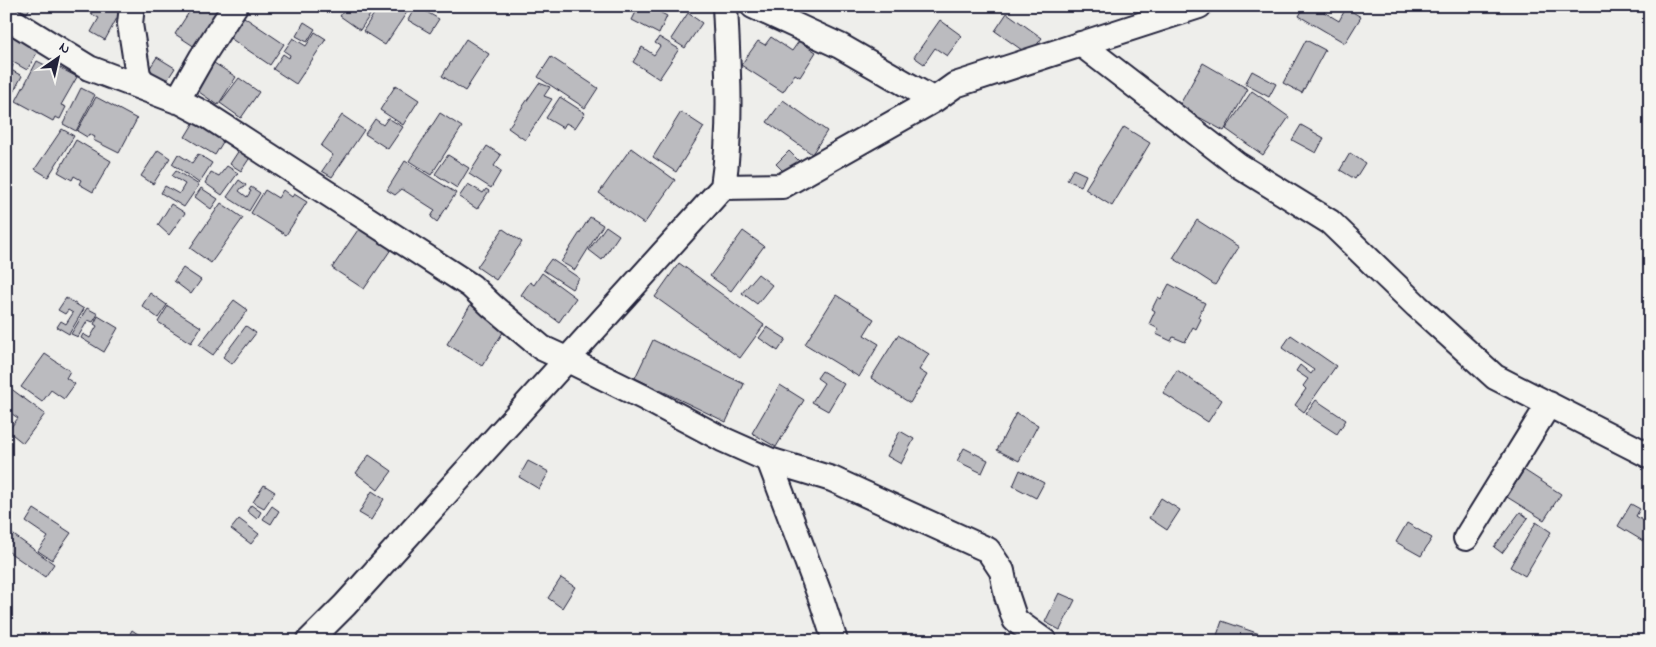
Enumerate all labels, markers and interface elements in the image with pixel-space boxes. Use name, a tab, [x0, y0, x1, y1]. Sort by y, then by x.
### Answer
north arrow	[32, 32, 82, 82]
text: N	[55, 37, 74, 60]

